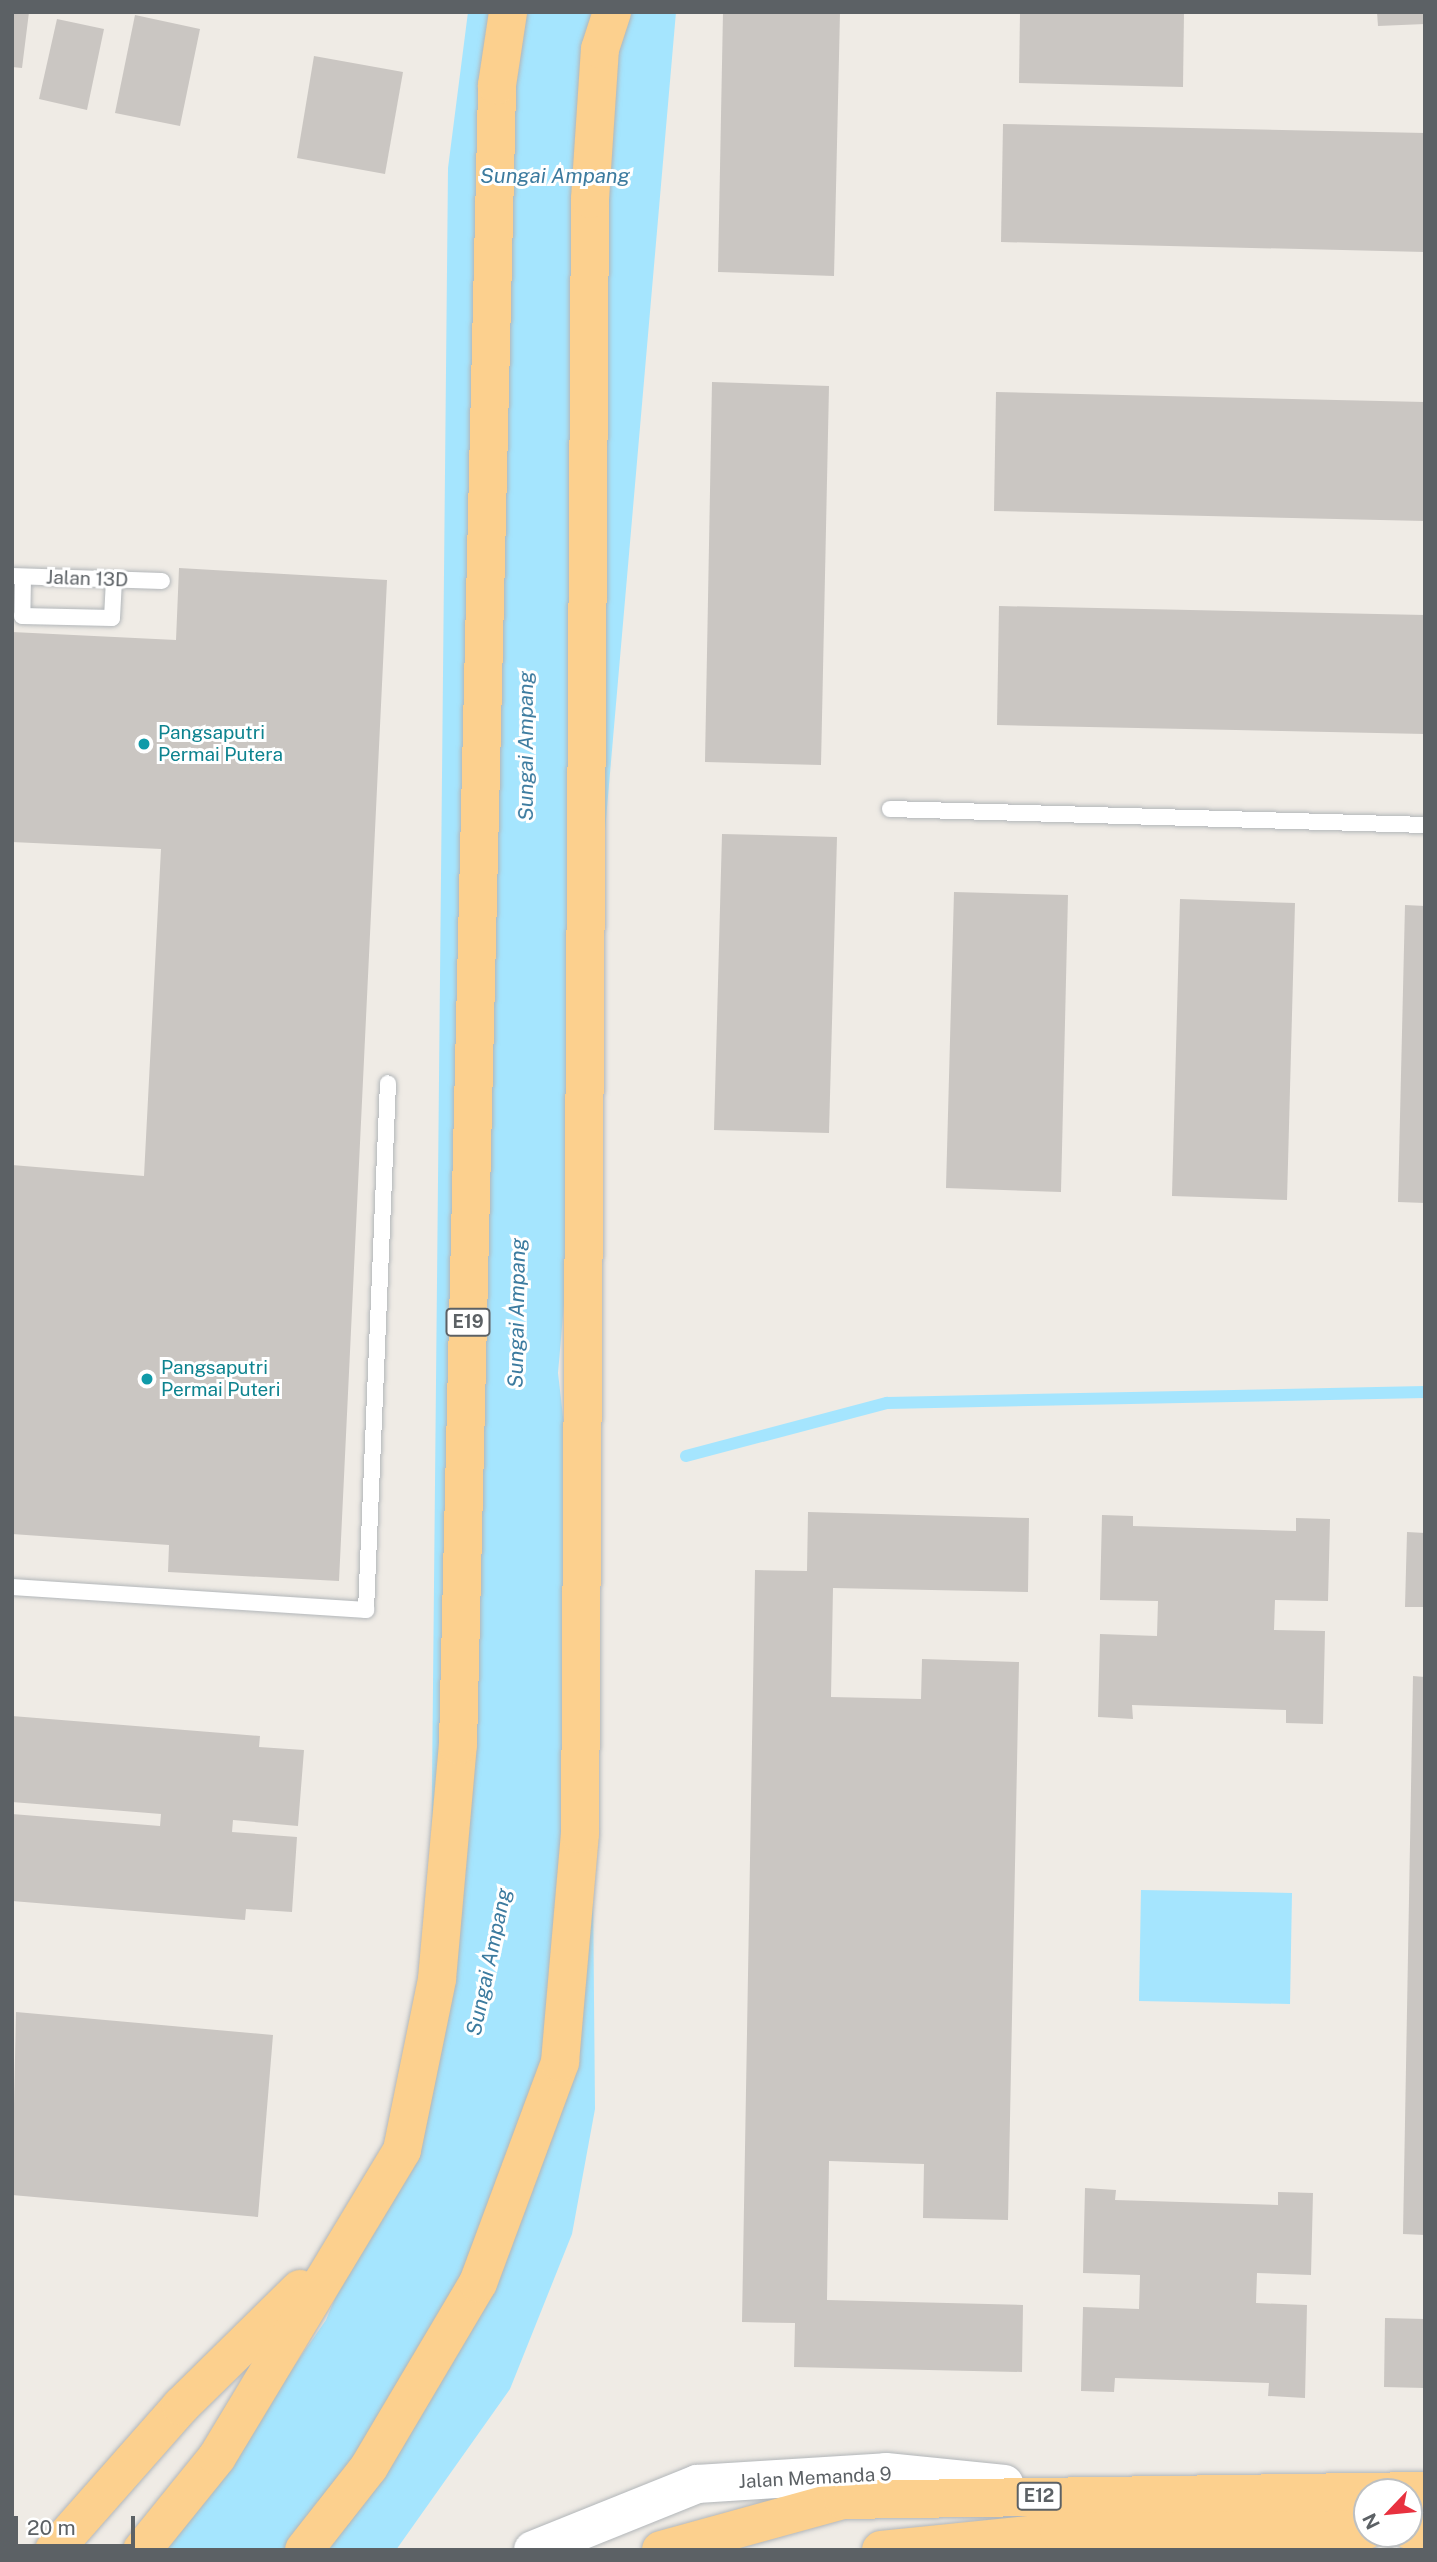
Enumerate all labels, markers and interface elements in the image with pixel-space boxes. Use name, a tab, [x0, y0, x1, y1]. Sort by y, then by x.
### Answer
water label: Sungai Ampang	[480, 163, 630, 189]
street label: Jalan 13D	[45, 566, 129, 592]
water label: Sungai Ampang	[513, 671, 539, 821]
place label: Pangsaputri Permai Putera	[158, 722, 283, 766]
marker: Pangsaputri Permai Putera	[136, 736, 152, 752]
water label: Sungai Ampang	[503, 1238, 531, 1388]
road number: E19	[445, 1308, 491, 1336]
place label: Pangsaputri Permai Puteri	[161, 1357, 280, 1401]
marker: Pangsaputri Permai Puteri	[139, 1371, 155, 1387]
water label: Sungai Ampang	[461, 1886, 517, 2038]
street label: Jalan Memanda 9	[738, 2463, 892, 2493]
north arrow	[1353, 2478, 1423, 2548]
road number: E12	[1016, 2482, 1062, 2510]
scale bar	[18, 2502, 138, 2546]
text: N	[1358, 2510, 1384, 2533]
text: 20 m	[27, 2515, 76, 2540]

